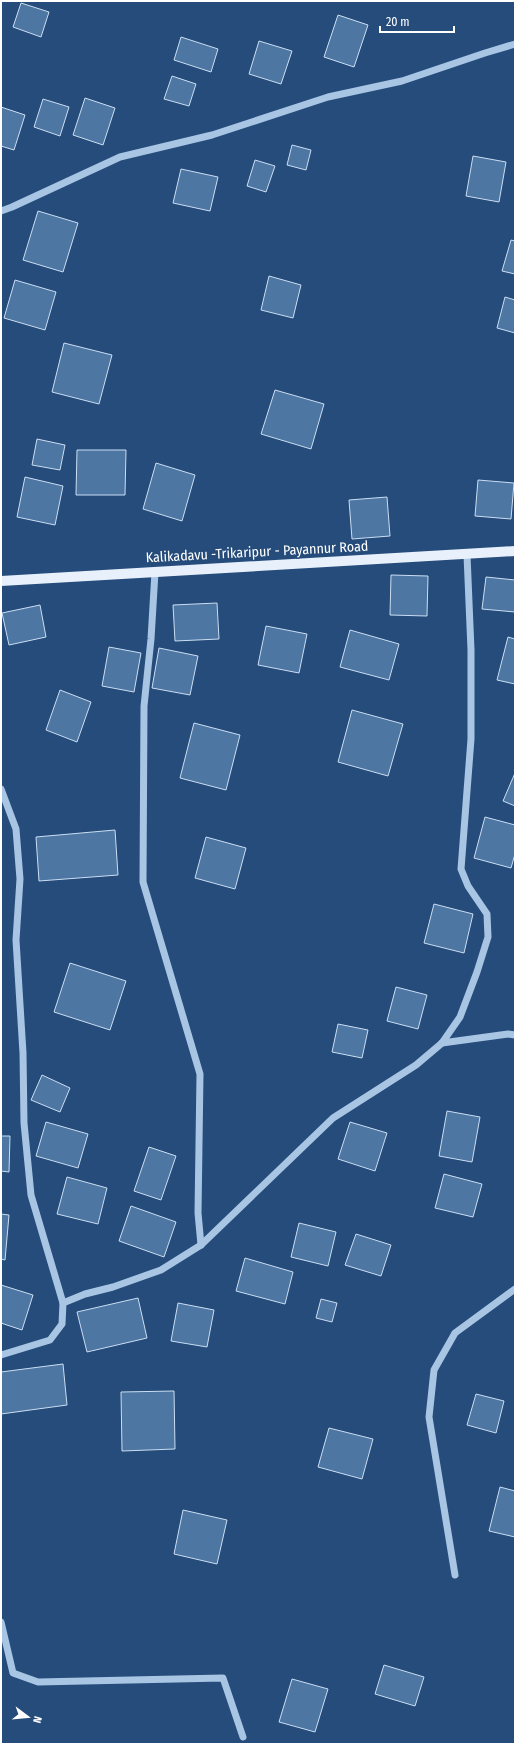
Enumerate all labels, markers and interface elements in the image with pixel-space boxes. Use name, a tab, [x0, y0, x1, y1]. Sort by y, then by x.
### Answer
scale bar	[380, 8, 454, 34]
text: 20 m	[386, 15, 410, 29]
street label: Kalikadavu -Trikaripur - Payannur Road	[145, 538, 369, 566]
north arrow	[8, 1697, 48, 1737]
text: N	[30, 1715, 44, 1725]

